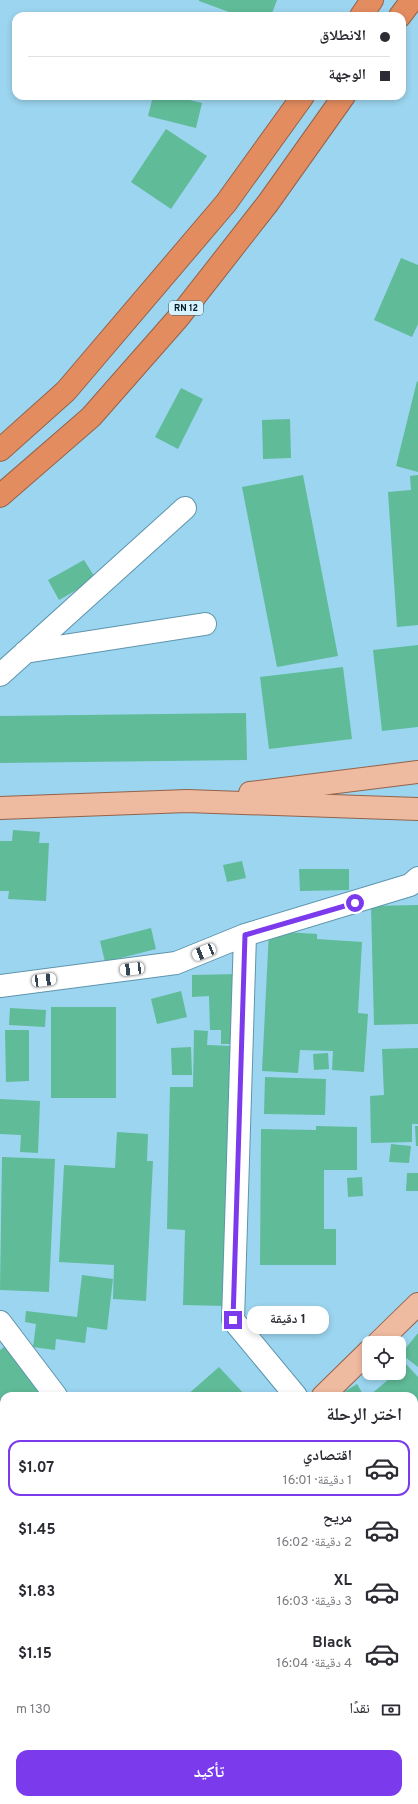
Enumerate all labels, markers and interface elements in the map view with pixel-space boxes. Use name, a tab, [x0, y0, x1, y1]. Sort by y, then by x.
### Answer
text: الانطلاق	[320, 27, 366, 46]
text: الوجهة	[328, 66, 366, 85]
road number: RN 12	[169, 301, 203, 315]
route start	[346, 894, 364, 912]
car	[191, 942, 217, 962]
car	[119, 962, 145, 976]
car	[31, 973, 57, 987]
callout: 1 دقيقة	[247, 1306, 329, 1334]
route end	[224, 1311, 242, 1329]
text: 1 دقيقة	[270, 1312, 306, 1328]
map controls	[362, 1336, 406, 1380]
button: locate	[362, 1336, 406, 1380]
text: اختر الرحلة	[327, 1404, 402, 1427]
text: اقتصادي	[303, 1447, 352, 1466]
icon: car	[364, 1450, 400, 1486]
text: $1.07	[18, 1459, 54, 1478]
text: 1 دقيقة · 16:01	[283, 1473, 352, 1489]
text: مريح	[323, 1509, 352, 1528]
icon: car	[364, 1512, 400, 1548]
text: $1.45	[18, 1521, 56, 1540]
text: 2 دقيقة · 16:02	[277, 1535, 352, 1551]
text: XL	[334, 1572, 352, 1591]
icon: car	[364, 1574, 400, 1610]
text: $1.83	[18, 1583, 55, 1602]
text: 3 دقيقة · 16:03	[277, 1594, 352, 1610]
text: Black	[312, 1634, 352, 1653]
icon: car	[364, 1636, 400, 1672]
text: $1.15	[18, 1645, 52, 1664]
text: 4 دقيقة · 16:04	[276, 1656, 352, 1672]
icon: cash	[380, 1699, 402, 1721]
text: نقدًا	[349, 1700, 370, 1719]
text: 130 m	[16, 1702, 51, 1718]
button: تأكيد	[16, 1750, 402, 1796]

